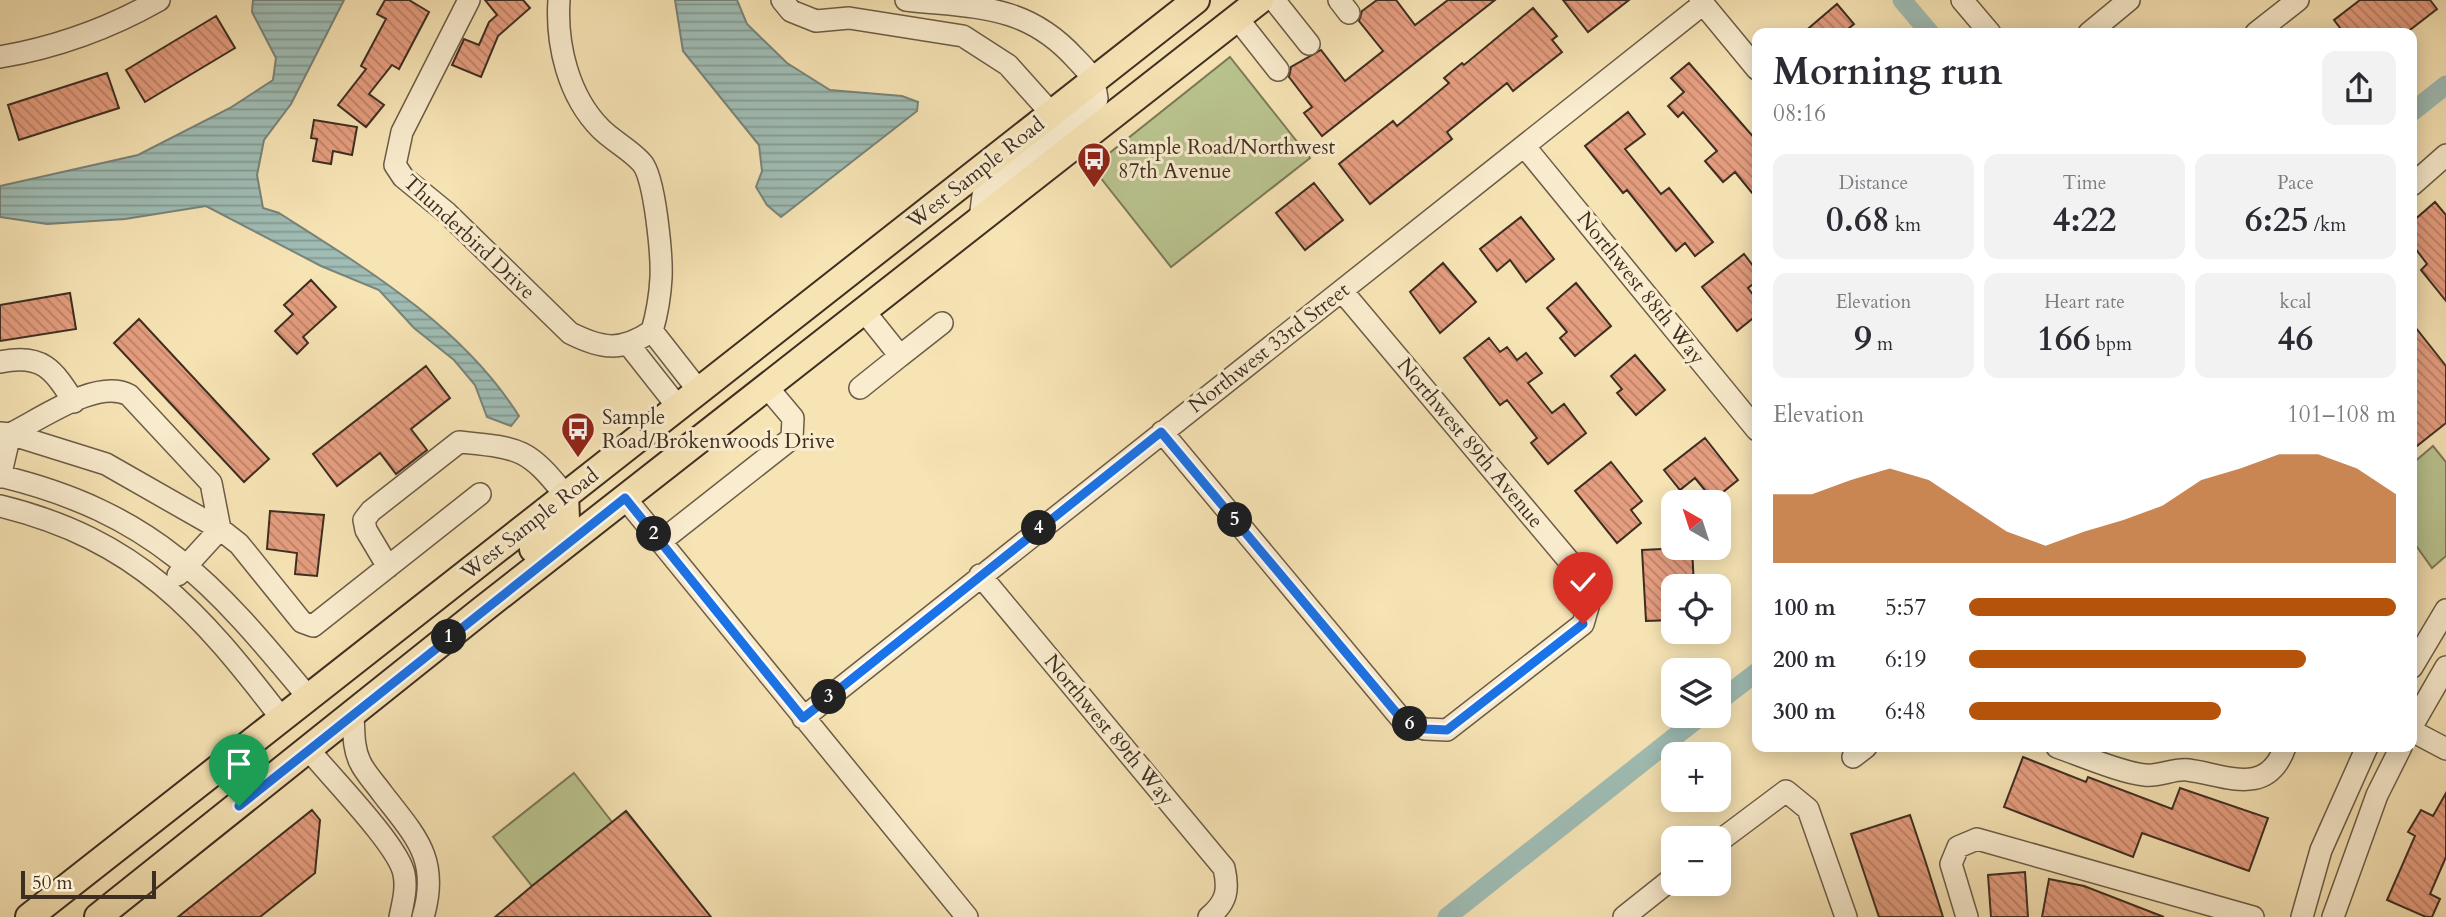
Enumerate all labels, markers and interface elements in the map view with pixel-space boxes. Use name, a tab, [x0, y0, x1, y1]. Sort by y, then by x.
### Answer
text: Morning run	[1773, 46, 2003, 98]
button: share	[2322, 51, 2396, 125]
text: 08:16	[1773, 98, 1826, 129]
street label: West Sample Road	[900, 110, 1051, 237]
place label: Sample Road/Northwest 87th Avenue	[1118, 133, 1335, 186]
bus stop icon: Sample Road/Northwest 87th Avenue	[1075, 140, 1113, 189]
street label: Thunderbird Drive	[397, 168, 541, 306]
text: Distance	[1839, 170, 1908, 196]
text: Time	[2063, 170, 2106, 196]
text: Pace	[2277, 170, 2314, 196]
text: 0.68	[1826, 196, 1890, 244]
text: 4:22	[2053, 196, 2116, 244]
text: 6:25	[2245, 196, 2309, 244]
street label: Northwest 88th Way	[1570, 205, 1712, 371]
text: km	[1890, 212, 1921, 238]
text: /km	[2309, 212, 2346, 238]
street label: Northwest 33rd Street	[1182, 276, 1356, 420]
text: Elevation	[1836, 289, 1911, 315]
text: Heart rate	[2044, 289, 2125, 315]
text: kcal	[2280, 289, 2311, 315]
text: 9	[1854, 315, 1872, 363]
text: 166	[2037, 315, 2091, 363]
text: 46	[2278, 315, 2313, 363]
text: m	[1872, 331, 1893, 357]
text: bpm	[2091, 331, 2132, 357]
street label: Northwest 89th Avenue	[1390, 352, 1550, 534]
text: Elevation	[1773, 399, 1864, 430]
text: 101–108 m	[2287, 399, 2396, 430]
place label: Sample Road/Brokenwoods Drive	[602, 403, 835, 456]
bus stop icon: Sample Road/Brokenwoods Drive	[559, 410, 597, 459]
street label: West Sample Road	[454, 461, 605, 588]
north arrow	[1661, 490, 1731, 560]
map controls	[1661, 490, 1731, 896]
pin: 5	[1218, 503, 1252, 538]
text: 5	[1230, 506, 1239, 532]
pin: 4	[1021, 510, 1056, 546]
text: 4	[1034, 514, 1043, 540]
pin: 2	[636, 516, 672, 552]
text: 2	[649, 520, 658, 546]
pin	[1553, 552, 1613, 624]
icon: check	[1564, 563, 1602, 601]
button: locate	[1661, 574, 1731, 644]
text: 100 m	[1773, 592, 1836, 623]
text: 5:57	[1885, 592, 1926, 623]
pin: 1	[432, 620, 466, 654]
text: 1	[444, 623, 453, 649]
text: 200 m	[1773, 644, 1836, 675]
text: 6:19	[1885, 644, 1926, 675]
street label: Northwest 89th Way	[1037, 648, 1181, 812]
button: layers	[1661, 658, 1731, 728]
pin: 3	[812, 680, 846, 714]
text: 3	[824, 683, 833, 709]
text: 300 m	[1773, 696, 1836, 727]
text: 6:48	[1885, 696, 1926, 727]
pin: 6	[1392, 706, 1428, 742]
text: 6	[1405, 710, 1414, 736]
pin	[209, 734, 269, 806]
button: +	[1661, 742, 1731, 812]
icon: arrive	[220, 745, 258, 783]
button: −	[1661, 826, 1731, 896]
scale bar	[21, 868, 156, 900]
text: 50 m	[32, 870, 73, 896]

